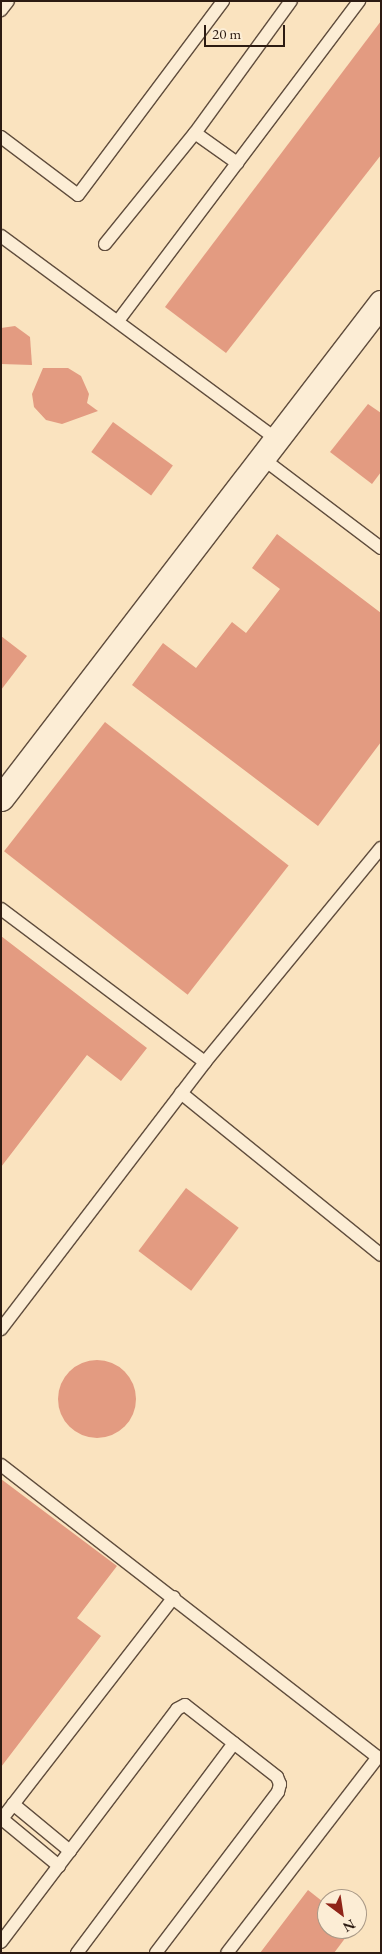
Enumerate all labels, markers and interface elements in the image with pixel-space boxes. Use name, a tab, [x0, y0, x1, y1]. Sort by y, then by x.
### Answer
scale bar	[207, 15, 288, 47]
text: 20 m	[212, 24, 241, 43]
north arrow	[317, 1889, 367, 1939]
text: N	[340, 1915, 359, 1937]

